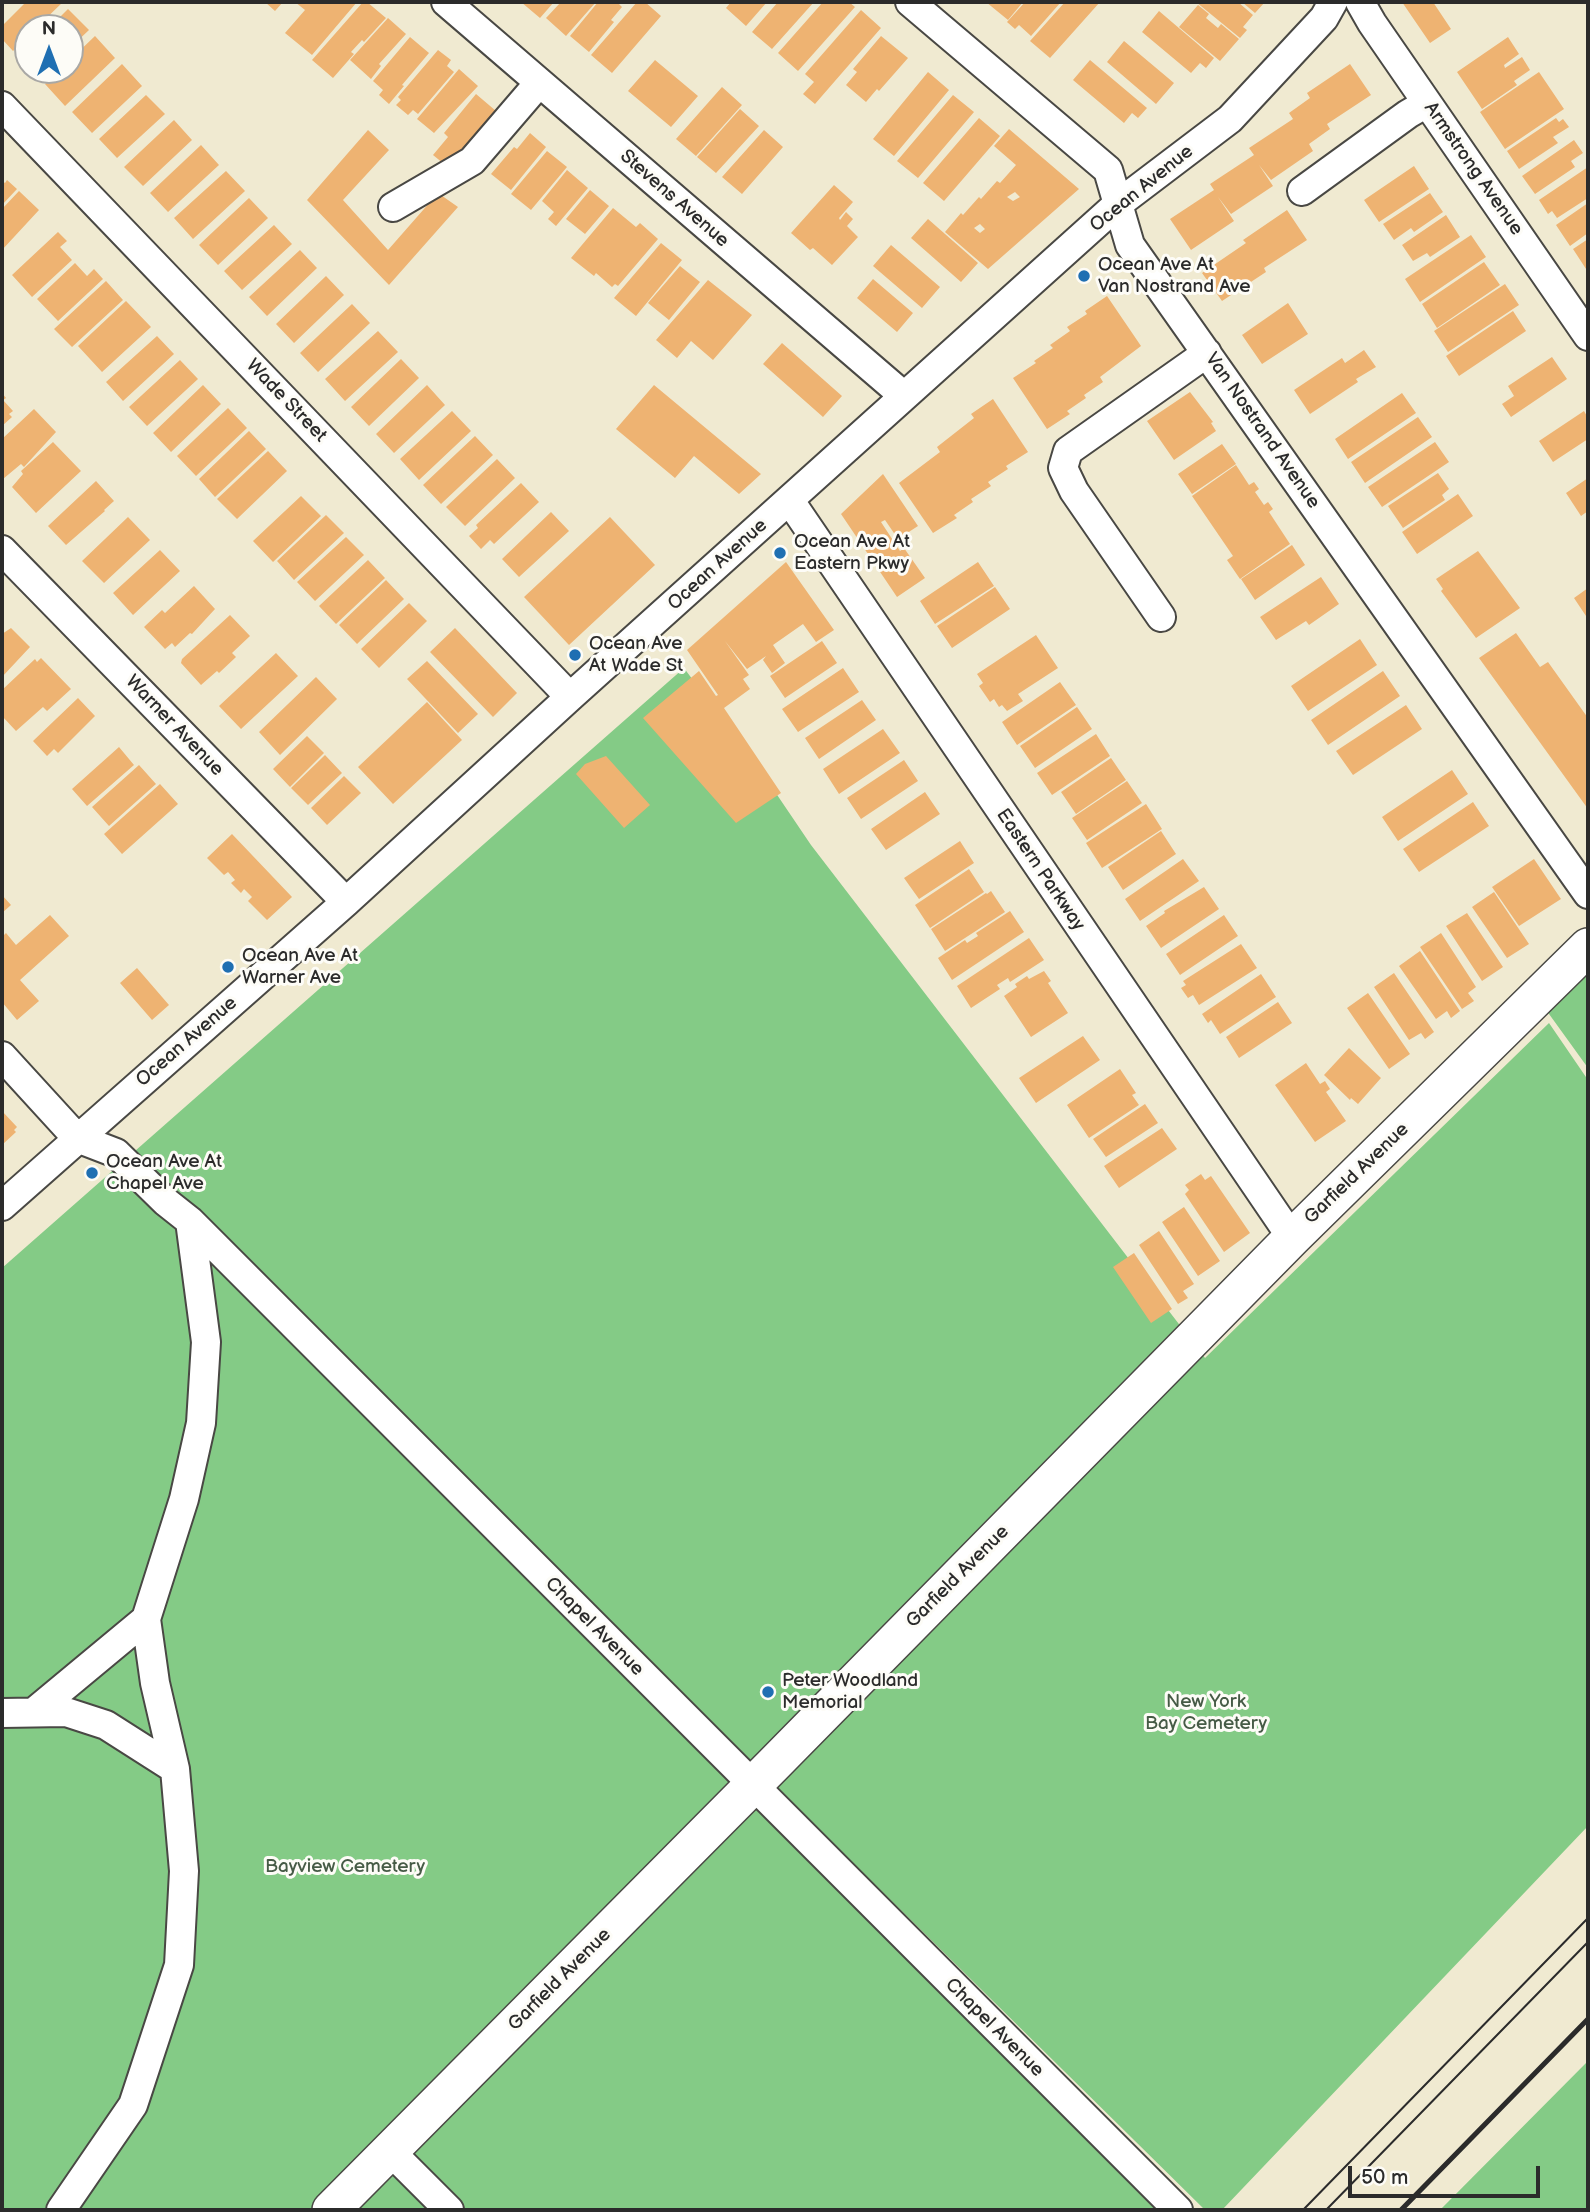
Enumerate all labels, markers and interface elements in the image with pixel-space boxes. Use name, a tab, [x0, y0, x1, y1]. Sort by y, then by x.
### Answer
north arrow	[14, 14, 84, 84]
text: N	[42, 18, 56, 41]
street label: Armstrong Avenue	[1419, 98, 1527, 240]
street label: Ocean Avenue	[1086, 141, 1198, 237]
street label: Stevens Avenue	[615, 145, 733, 253]
place label: Ocean Ave At Van Nostrand Ave	[1098, 254, 1250, 298]
marker: Ocean Ave At Van Nostrand Ave	[1076, 268, 1092, 284]
street label: Van Nostrand Avenue	[1200, 349, 1324, 513]
street label: Wade Street	[241, 355, 331, 447]
street label: Ocean Avenue	[664, 514, 772, 616]
place label: Ocean Ave At Eastern Pkwy	[794, 531, 910, 575]
marker: Ocean Ave At Eastern Pkwy	[772, 545, 788, 561]
place label: Ocean Ave At Wade St	[589, 633, 683, 677]
marker: Ocean Ave At Wade St	[567, 647, 583, 663]
street label: Warner Avenue	[120, 671, 228, 781]
street label: Eastern Parkway	[991, 805, 1089, 935]
place label: Ocean Ave At Warner Ave	[242, 945, 358, 989]
marker: Ocean Ave At Warner Ave	[220, 959, 236, 975]
street label: Ocean Avenue	[132, 992, 242, 1092]
street label: Garfield Avenue	[1300, 1118, 1414, 1230]
place label: Ocean Ave At Chapel Ave	[106, 1151, 222, 1195]
marker: Ocean Ave At Chapel Ave	[84, 1165, 100, 1181]
street label: Garfield Avenue	[902, 1521, 1014, 1633]
street label: Chapel Avenue	[540, 1573, 648, 1681]
place label: Peter Woodland Memorial	[782, 1670, 918, 1714]
marker: Peter Woodland Memorial	[760, 1684, 776, 1700]
park label: New York Bay Cemetery	[1145, 1691, 1267, 1735]
park label: Bayview Cemetery	[265, 1856, 425, 1878]
street label: Garfield Avenue	[504, 1924, 616, 2036]
street label: Chapel Avenue	[940, 1974, 1048, 2082]
scale bar	[1352, 2152, 1544, 2196]
text: 50 m	[1361, 2165, 1408, 2190]

